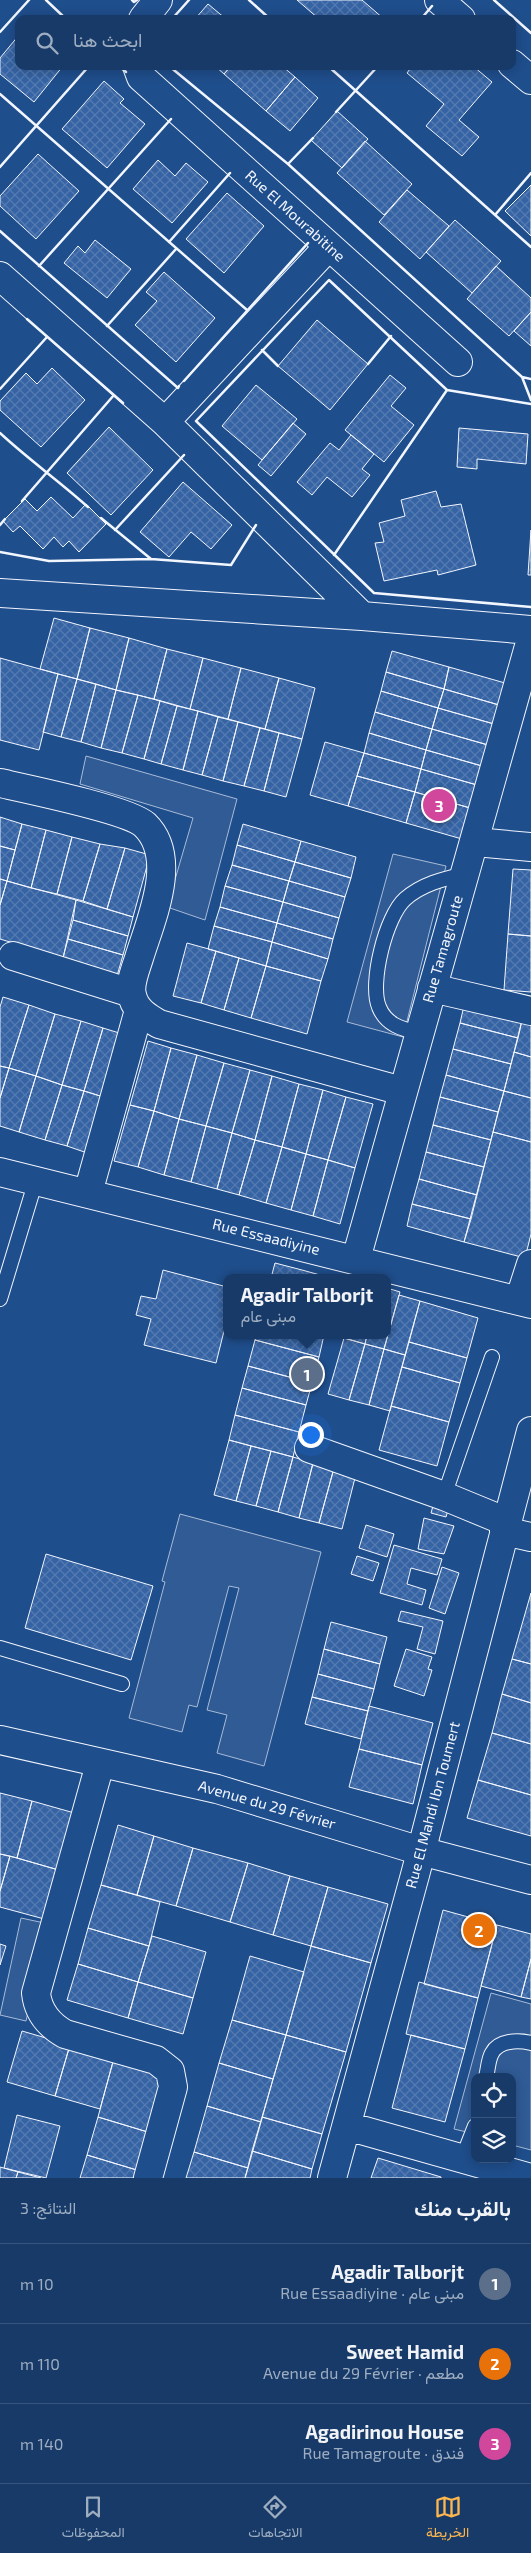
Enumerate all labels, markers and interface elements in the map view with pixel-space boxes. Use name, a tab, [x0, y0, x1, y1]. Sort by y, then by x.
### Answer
search box	[15, 15, 516, 70]
text: ابحث هنا	[73, 28, 142, 51]
icon: search	[33, 29, 61, 57]
street label: Rue El Mourabitine	[242, 166, 349, 265]
pin: 3	[423, 786, 455, 824]
street label: Rue Tamagroute	[418, 893, 466, 1004]
street label: Rue Essaadiyine	[211, 1214, 322, 1258]
popup	[223, 1274, 391, 1339]
text: Agadir Talborjt	[241, 1283, 373, 1306]
text: مبنى عام	[241, 1306, 296, 1325]
pin: 1	[291, 1355, 323, 1393]
your location	[298, 1422, 324, 1448]
street label: Rue El Mahdi Ibn Toumert	[401, 1719, 463, 1890]
street label: Avenue du 29 Février	[197, 1776, 338, 1832]
pin: 2	[463, 1911, 495, 1949]
map controls	[471, 2073, 516, 2163]
button: locate	[471, 2073, 516, 2118]
button: layers	[471, 2118, 516, 2163]
text: بالقرب منك	[414, 2195, 511, 2220]
text: النتائج: 3	[20, 2198, 76, 2217]
text: Agadir Talborjt	[331, 2260, 464, 2283]
text: 10 m	[20, 2274, 54, 2293]
text: 1	[492, 2274, 498, 2293]
text: مبنى عام · Rue Essaadiyine	[280, 2283, 464, 2302]
text: Sweet Hamid	[346, 2340, 464, 2363]
text: 110 m	[20, 2354, 60, 2373]
text: 2	[490, 2354, 500, 2373]
text: مطعم · Avenue du 29 Février	[263, 2363, 464, 2382]
text: Agadirinou House	[305, 2420, 464, 2443]
text: 140 m	[20, 2434, 63, 2453]
text: 3	[490, 2434, 500, 2453]
text: فندق · Rue Tamagroute	[303, 2443, 464, 2462]
tab: المحفوظات	[62, 2493, 125, 2545]
tab: الاتجاهات	[248, 2493, 303, 2545]
tab: الخريطة	[426, 2493, 469, 2545]

